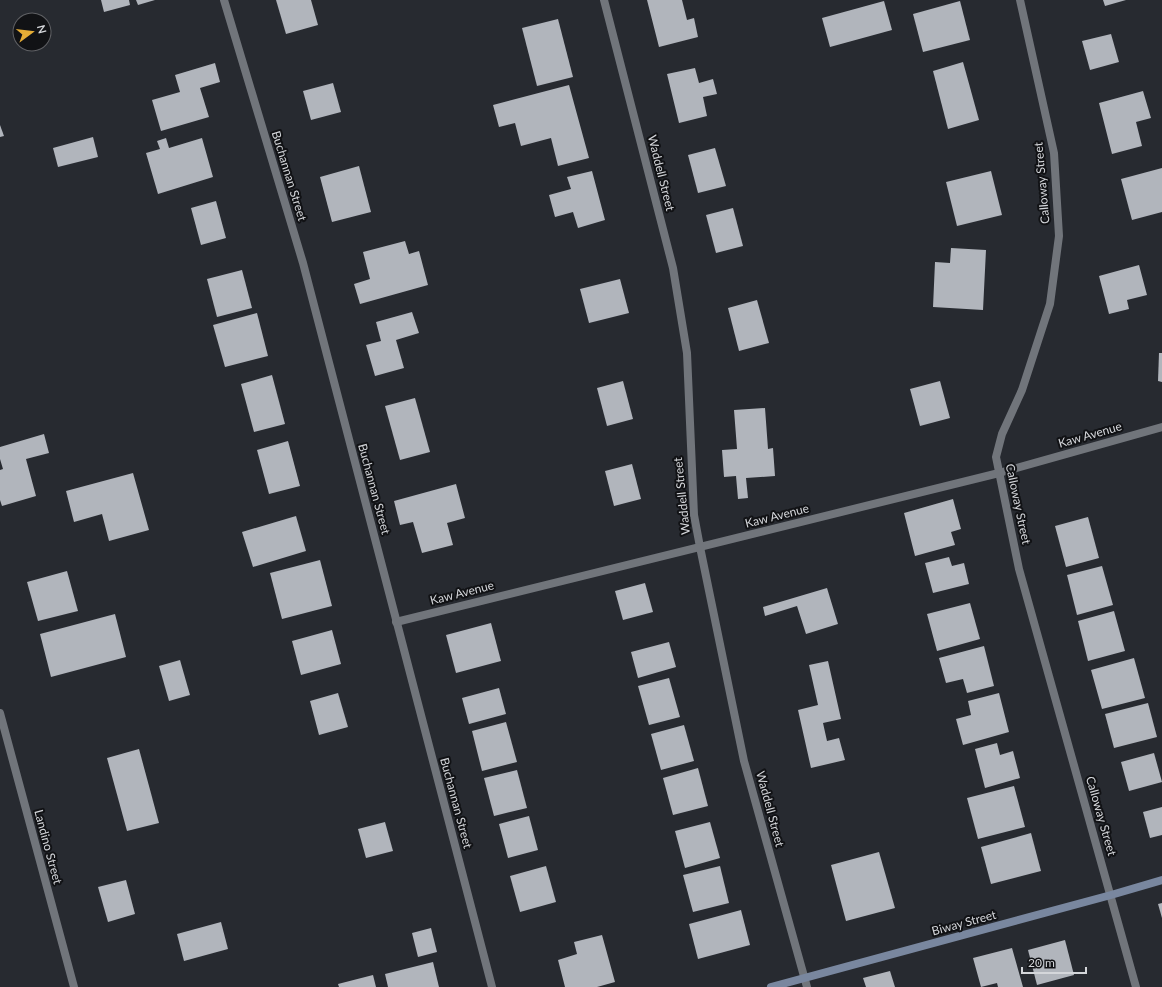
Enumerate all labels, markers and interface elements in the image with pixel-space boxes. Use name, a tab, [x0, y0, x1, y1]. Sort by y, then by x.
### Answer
north arrow	[12, 12, 52, 52]
text: N	[35, 24, 50, 35]
street label: Buchannan Street	[269, 129, 311, 223]
street label: Waddell Street	[645, 133, 678, 213]
street label: Calloway Street	[1030, 141, 1053, 225]
street label: Kaw Avenue	[1056, 418, 1123, 451]
street label: Buchannan Street	[355, 442, 394, 537]
street label: Waddell Street	[670, 456, 693, 536]
street label: Calloway Street	[1003, 462, 1035, 546]
street label: Kaw Avenue	[743, 500, 810, 531]
street label: Kaw Avenue	[428, 577, 495, 608]
street label: Buchannan Street	[437, 756, 476, 851]
street label: Waddell Street	[753, 769, 788, 849]
street label: Calloway Street	[1083, 774, 1120, 858]
street label: Landino Street	[31, 808, 66, 886]
street label: Biway Street	[930, 907, 998, 938]
scale bar	[1022, 949, 1086, 975]
text: 20 m	[1028, 955, 1055, 970]

